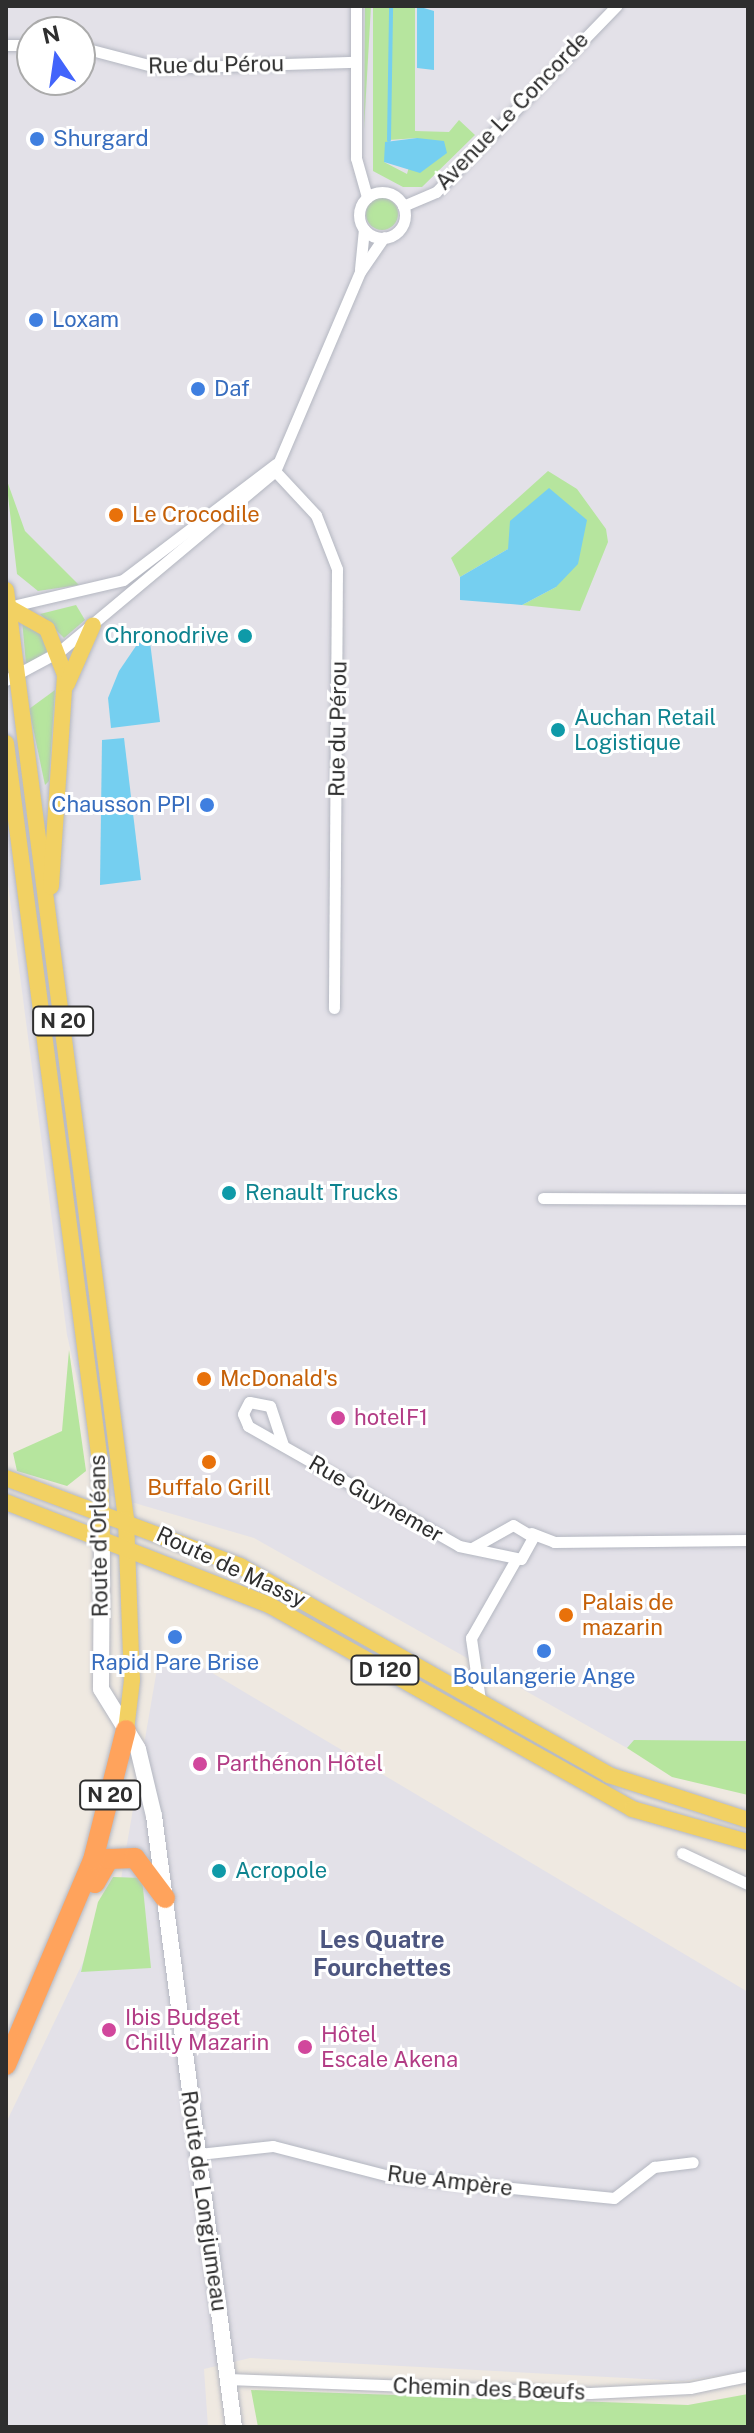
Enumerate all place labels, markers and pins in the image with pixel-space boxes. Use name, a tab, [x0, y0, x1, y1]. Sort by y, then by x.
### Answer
place label: Shurgard	[53, 126, 149, 152]
marker: Shurgard	[28, 130, 46, 148]
place label: Loxam	[52, 307, 119, 333]
marker: Loxam	[27, 311, 45, 329]
place label: Daf	[214, 376, 250, 402]
marker: Daf	[189, 380, 207, 398]
place label: Le Crocodile	[132, 502, 260, 528]
marker: Le Crocodile	[107, 506, 125, 524]
place label: Chronodrive	[105, 623, 229, 649]
marker: Chronodrive	[236, 627, 254, 645]
place label: Auchan Retail Logistique	[574, 704, 716, 756]
marker: Auchan Retail Logistique	[549, 721, 567, 739]
place label: Chausson PPI	[51, 792, 191, 818]
marker: Chausson PPI	[198, 796, 216, 814]
place label: Renault Trucks	[245, 1180, 398, 1206]
marker: Renault Trucks	[220, 1184, 238, 1202]
place label: McDonald's	[220, 1366, 338, 1392]
marker: McDonald's	[195, 1370, 213, 1388]
place label: hotelF1	[354, 1405, 428, 1431]
marker: hotelF1	[329, 1409, 347, 1427]
marker: Buffalo Grill	[200, 1453, 218, 1471]
place label: Buffalo Grill	[147, 1475, 271, 1501]
place label: Palais de mazarin	[582, 1589, 674, 1640]
marker: Palais de mazarin	[557, 1606, 575, 1624]
marker: Rapid Pare Brise	[166, 1628, 184, 1646]
marker: Boulangerie Ange	[535, 1642, 553, 1660]
place label: Rapid Pare Brise	[91, 1650, 259, 1676]
place label: Boulangerie Ange	[452, 1664, 636, 1690]
place label: Parthénon Hôtel	[216, 1751, 383, 1777]
marker: Parthénon Hôtel	[191, 1755, 209, 1773]
place label: Acropole	[235, 1858, 327, 1884]
marker: Acropole	[210, 1862, 228, 1880]
place label: Ibis Budget Chilly Mazarin	[125, 2004, 269, 2056]
marker: Ibis Budget Chilly Mazarin	[100, 2021, 118, 2039]
place label: Hôtel Escale Akena	[321, 2021, 458, 2072]
marker: Hôtel Escale Akena	[296, 2038, 314, 2056]

